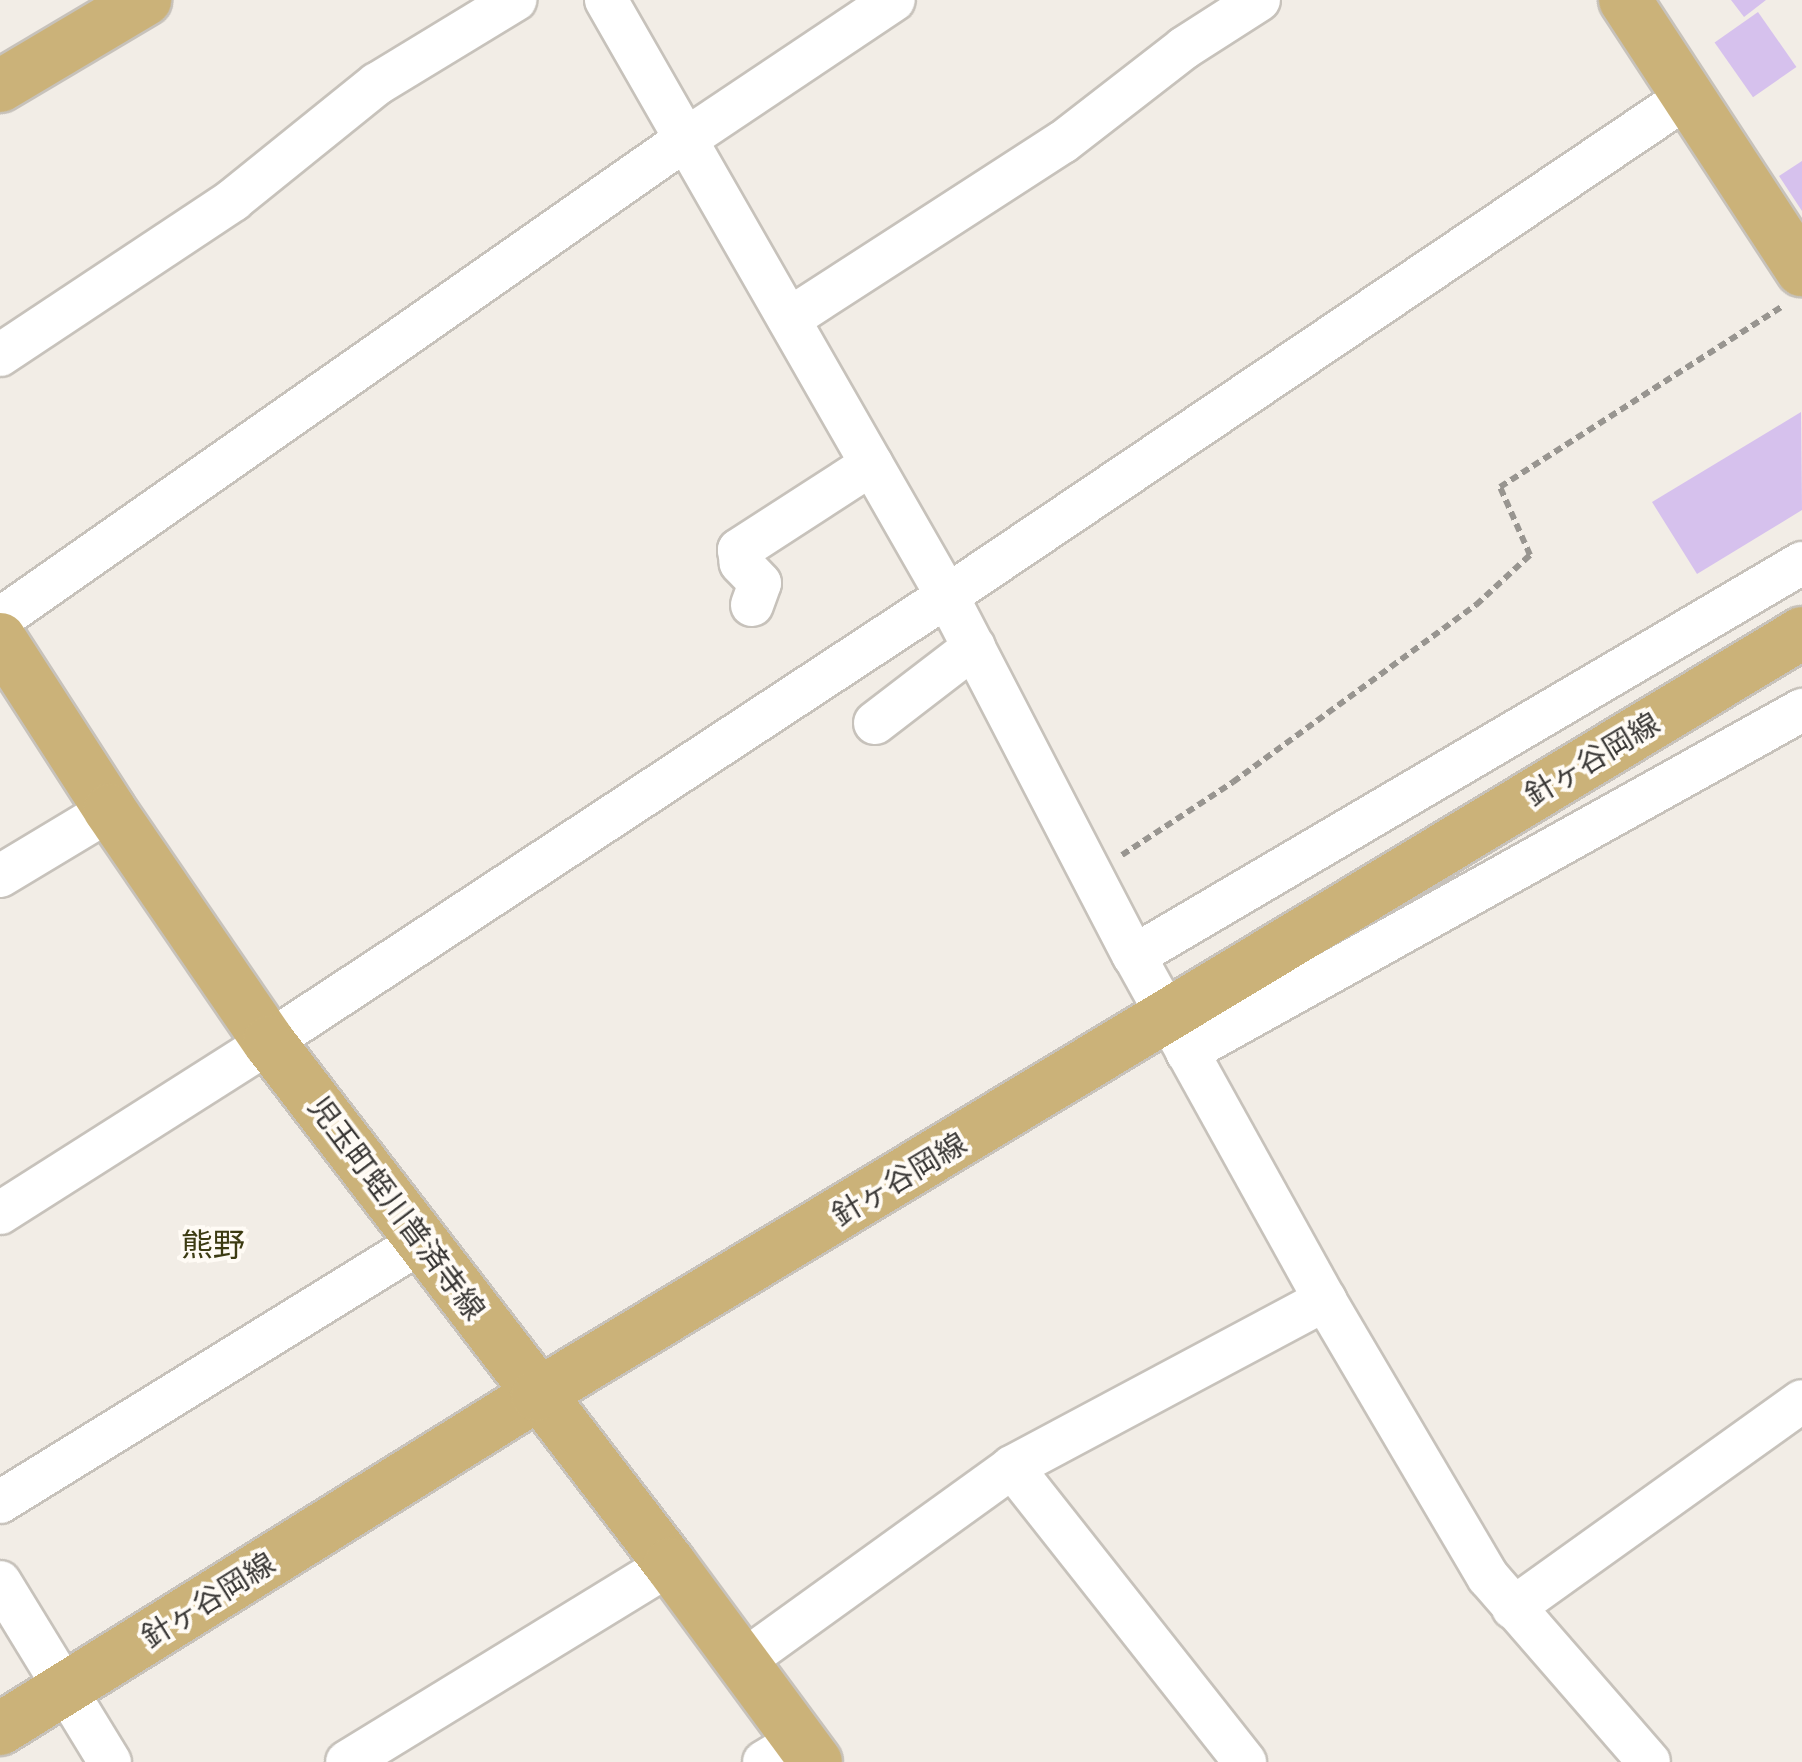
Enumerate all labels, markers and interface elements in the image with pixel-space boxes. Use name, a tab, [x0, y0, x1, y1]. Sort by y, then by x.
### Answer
street label: 針ヶ谷岡線	[1518, 705, 1666, 813]
street label: 児玉町蛭川普済寺線	[301, 1089, 493, 1327]
street label: 針ヶ谷岡線	[825, 1125, 973, 1233]
district label: 熊野	[181, 1226, 245, 1264]
street label: 針ヶ谷岡線	[135, 1545, 281, 1655]

